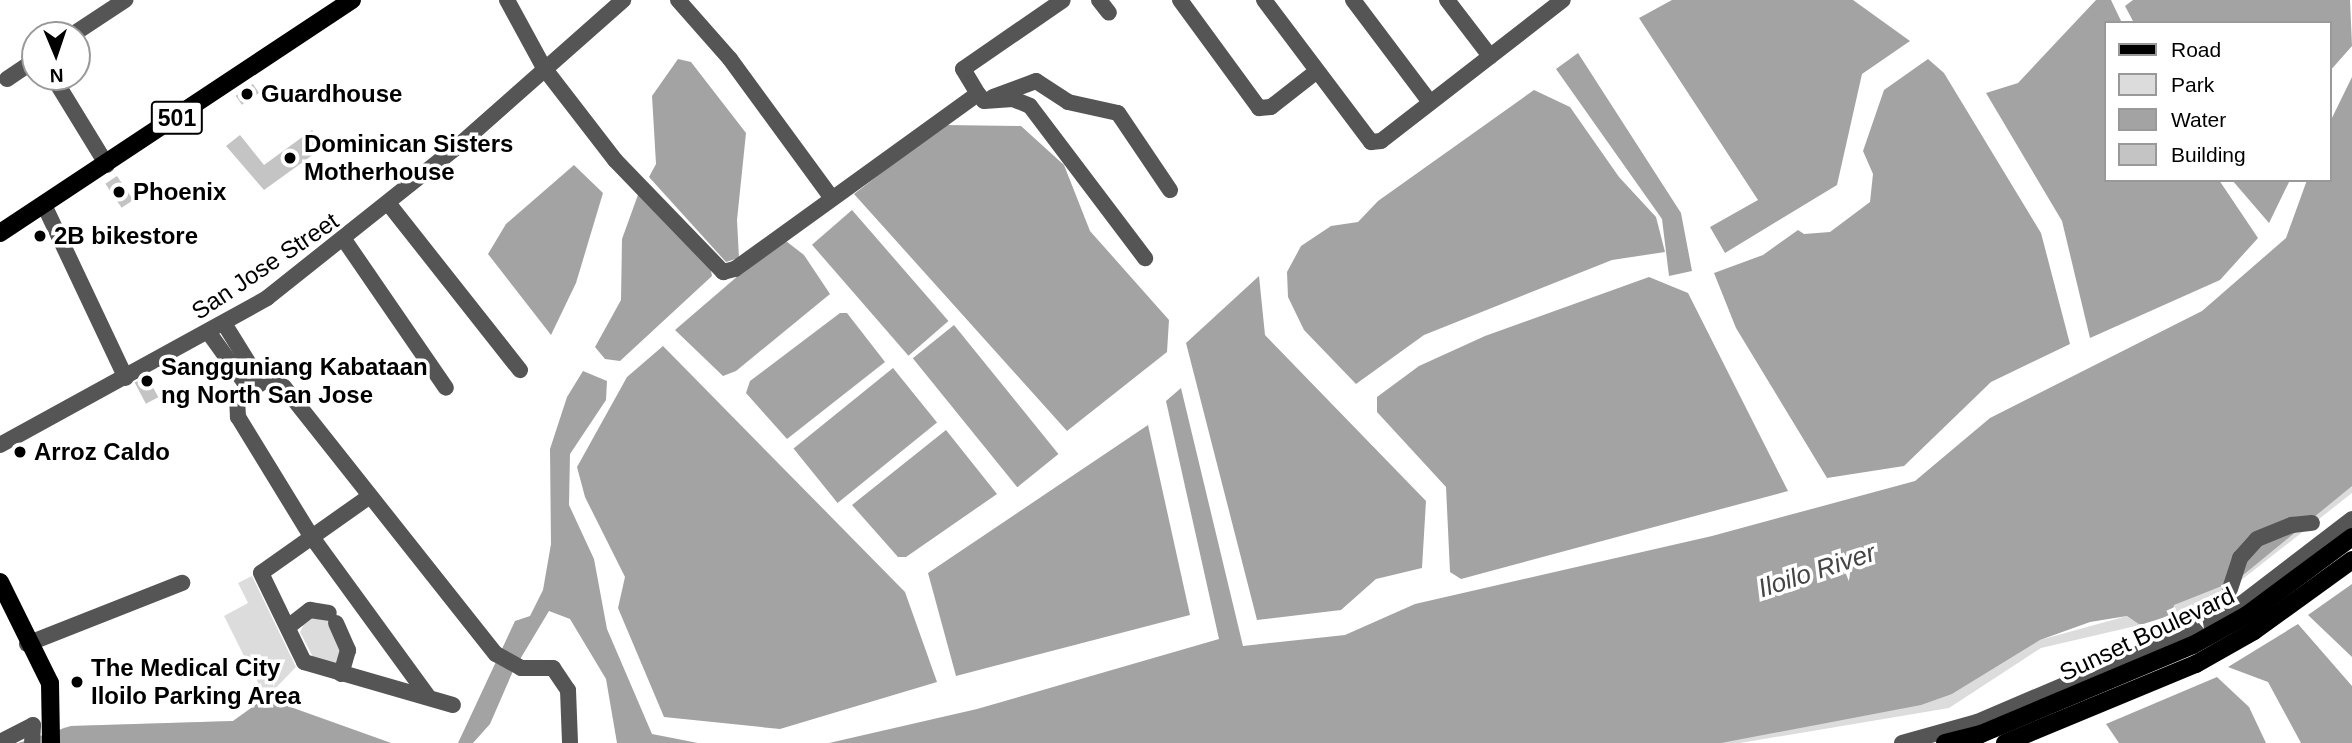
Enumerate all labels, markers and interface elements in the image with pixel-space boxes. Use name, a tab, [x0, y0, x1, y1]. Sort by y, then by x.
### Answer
north arrow	[21, 21, 91, 91]
legend	[2104, 21, 2331, 182]
text: Road	[2171, 38, 2221, 61]
text: N	[49, 65, 64, 86]
text: Park	[2171, 73, 2214, 96]
place label: Guardhouse	[261, 80, 402, 108]
marker: Guardhouse	[239, 86, 255, 102]
road number: 501	[151, 99, 203, 138]
text: Water	[2171, 108, 2226, 131]
place label: Dominican Sisters Motherhouse	[304, 130, 513, 186]
text: Building	[2171, 143, 2246, 166]
marker: Dominican Sisters Motherhouse	[282, 150, 298, 166]
place label: Phoenix	[133, 178, 226, 206]
marker: Phoenix	[111, 184, 127, 200]
street label: San Jose Street	[186, 206, 344, 326]
place label: 2B bikestore	[54, 222, 198, 250]
marker: 2B bikestore	[32, 228, 48, 244]
place label: Sangguniang Kabataan ng North San Jose	[161, 353, 428, 409]
marker: Sangguniang Kabataan ng North San Jose	[139, 373, 155, 389]
place label: Arroz Caldo	[34, 438, 170, 466]
marker: Arroz Caldo	[12, 444, 28, 460]
water label: Iloilo River	[1754, 537, 1880, 605]
street label: Sunset Boulevard	[2055, 581, 2239, 687]
place label: The Medical City Iloilo Parking Area	[91, 654, 302, 710]
marker: The Medical City Iloilo Parking Area	[69, 674, 85, 690]

